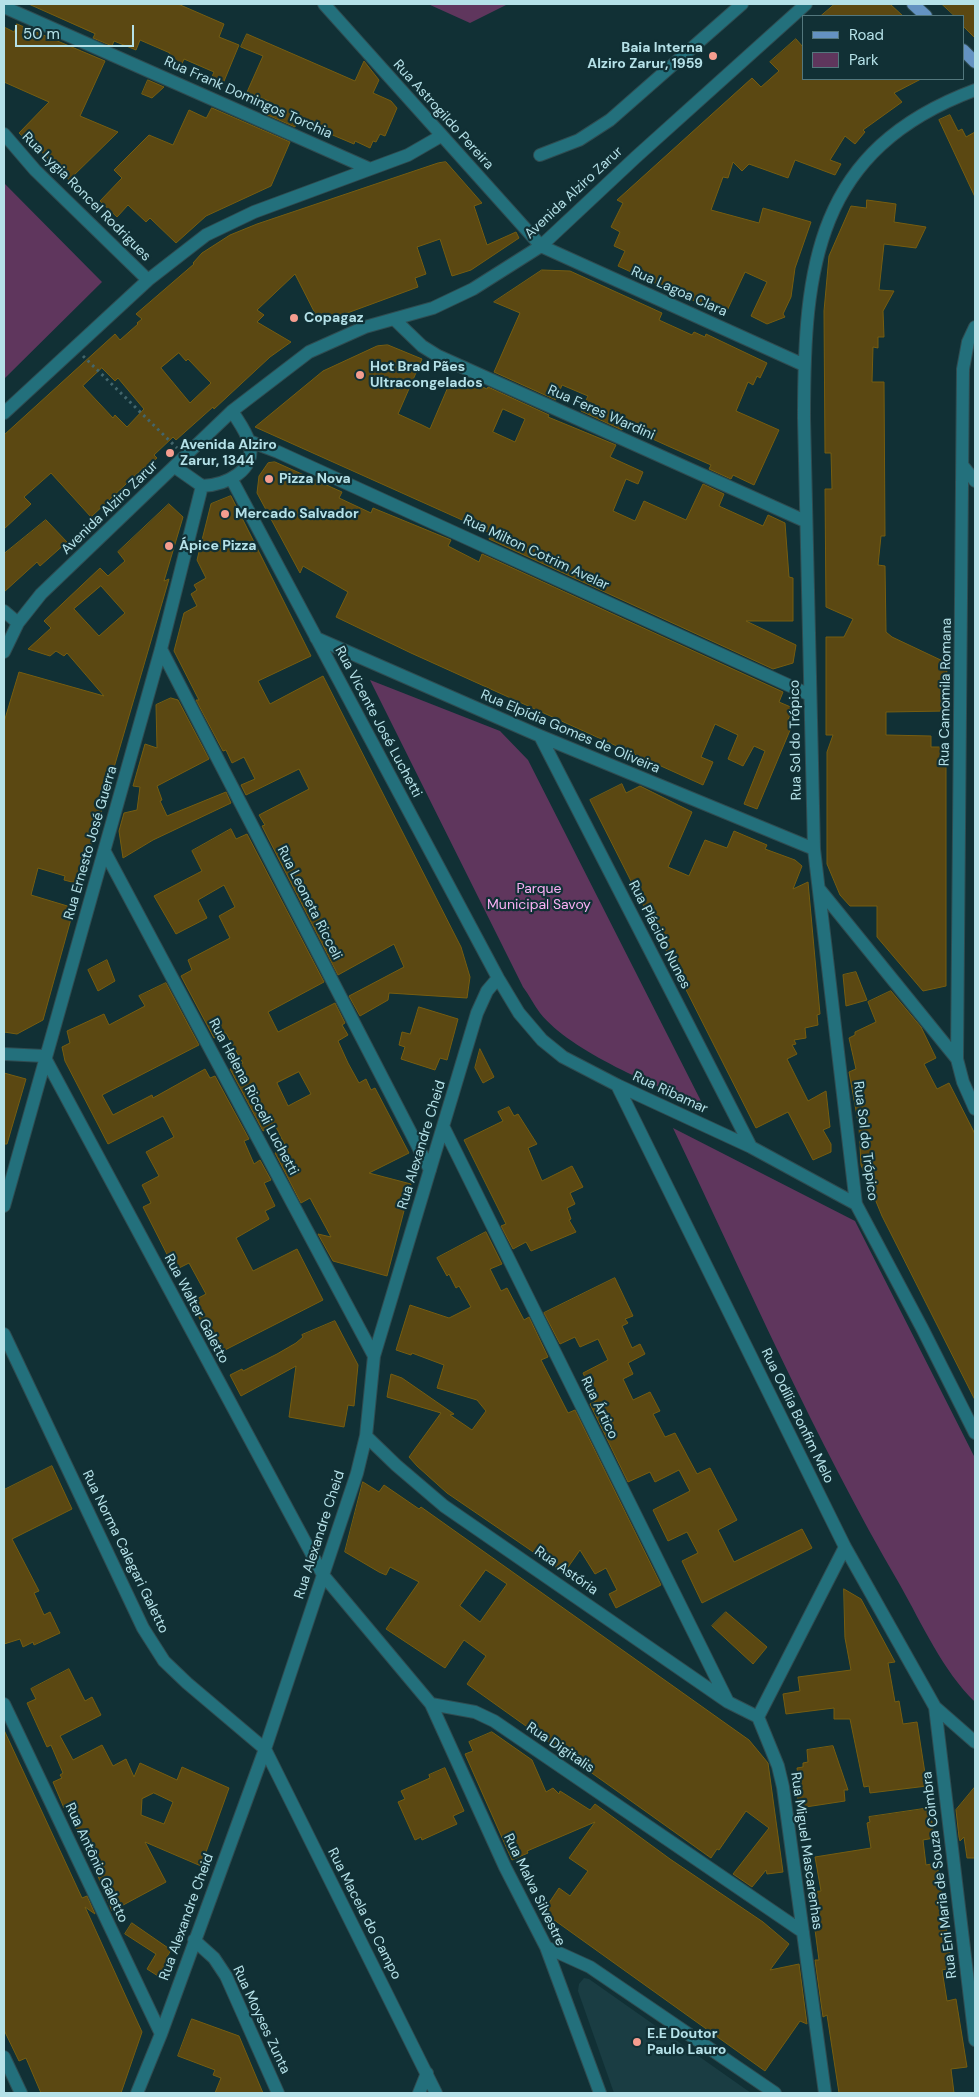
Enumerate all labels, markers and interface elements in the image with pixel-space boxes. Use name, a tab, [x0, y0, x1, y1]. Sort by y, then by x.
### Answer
scale bar	[18, 15, 136, 47]
legend	[802, 15, 964, 80]
text: 50 m	[23, 24, 60, 44]
text: Road	[849, 25, 884, 45]
place label: Baia Interna Alziro Zarur, 1959	[587, 40, 703, 72]
marker: Baia Interna Alziro Zarur, 1959	[707, 50, 719, 62]
text: Park	[849, 50, 879, 70]
street label: Rua Frank Domingos Torchia	[161, 53, 335, 143]
street label: Rua Astrogildo Pereira	[389, 57, 497, 173]
street label: Rua Lygia Roncel Rodrigues	[18, 129, 154, 265]
street label: Avenida Alziro Zarur	[522, 143, 626, 243]
street label: Rua Lagoa Clara	[628, 263, 730, 321]
place label: Copagaz	[304, 310, 364, 326]
marker: Copagaz	[288, 312, 300, 324]
place label: Hot Brad Pães Ultracongelados	[370, 359, 483, 392]
marker: Hot Brad Pães Ultracongelados	[354, 369, 366, 381]
street label: Rua Feres Wardini	[545, 382, 657, 444]
place label: Avenida Alziro Zarur, 1344	[180, 437, 277, 470]
marker: Avenida Alziro Zarur, 1344	[164, 447, 176, 459]
street label: Avenida Alziro Zarur	[58, 458, 162, 558]
place label: Pizza Nova	[279, 471, 351, 487]
marker: Pizza Nova	[263, 473, 275, 485]
place label: Mercado Salvador	[235, 506, 359, 522]
marker: Mercado Salvador	[219, 508, 231, 520]
street label: Rua Milton Cotrim Avelar	[460, 512, 612, 594]
place label: Ápice Pizza	[179, 538, 257, 554]
marker: Ápice Pizza	[163, 540, 175, 552]
street label: Rua Camomila Romana	[936, 618, 956, 766]
street label: Rua Vicente José Luchetti	[331, 643, 425, 801]
street label: Rua Sol do Trópico	[787, 680, 805, 800]
street label: Rua Elpídia Gomes de Oliveira	[478, 687, 662, 777]
street label: Rua Ernesto José Guerra	[61, 764, 121, 922]
street label: Rua Leoneta Ricceli	[273, 843, 345, 963]
street label: Rua Plácido Nunes	[624, 878, 694, 992]
park label: Parque Municipal Savoy	[487, 881, 591, 914]
street label: Rua Helena Ricceli Luchetti	[205, 1016, 301, 1178]
street label: Rua Ribamar	[630, 1068, 710, 1118]
street label: Rua Alexandre Cheid	[394, 1079, 450, 1211]
street label: Rua Sol do Trópico	[849, 1080, 881, 1202]
street label: Rua Walter Galetto	[160, 1251, 232, 1367]
street label: Rua Odília Bonfim Melo	[757, 1346, 837, 1486]
street label: Rua Ártico	[577, 1374, 621, 1442]
street label: Rua Norma Calegari Galetto	[78, 1468, 172, 1636]
street label: Rua Alexandre Cheid	[291, 1469, 349, 1601]
street label: Rua Astória	[531, 1543, 601, 1599]
street label: Rua Digitalis	[523, 1719, 597, 1777]
street label: Rua Miguel Mascarenhas	[787, 1771, 825, 1931]
street label: Rua Eni Maria de Souza Coimbra	[919, 1771, 961, 1979]
street label: Rua Antônio Galetto	[61, 1800, 131, 1926]
street label: Rua Malva Silvestre	[499, 1831, 569, 1949]
street label: Rua Macela do Campo	[323, 1845, 405, 1983]
street label: Rua Alexandre Cheid	[156, 1851, 218, 1983]
street label: Rua Moyses Zunta	[229, 1963, 293, 2077]
place label: E.E Doutor Paulo Lauro	[647, 2026, 726, 2058]
marker: E.E Doutor Paulo Lauro	[631, 2036, 643, 2048]

